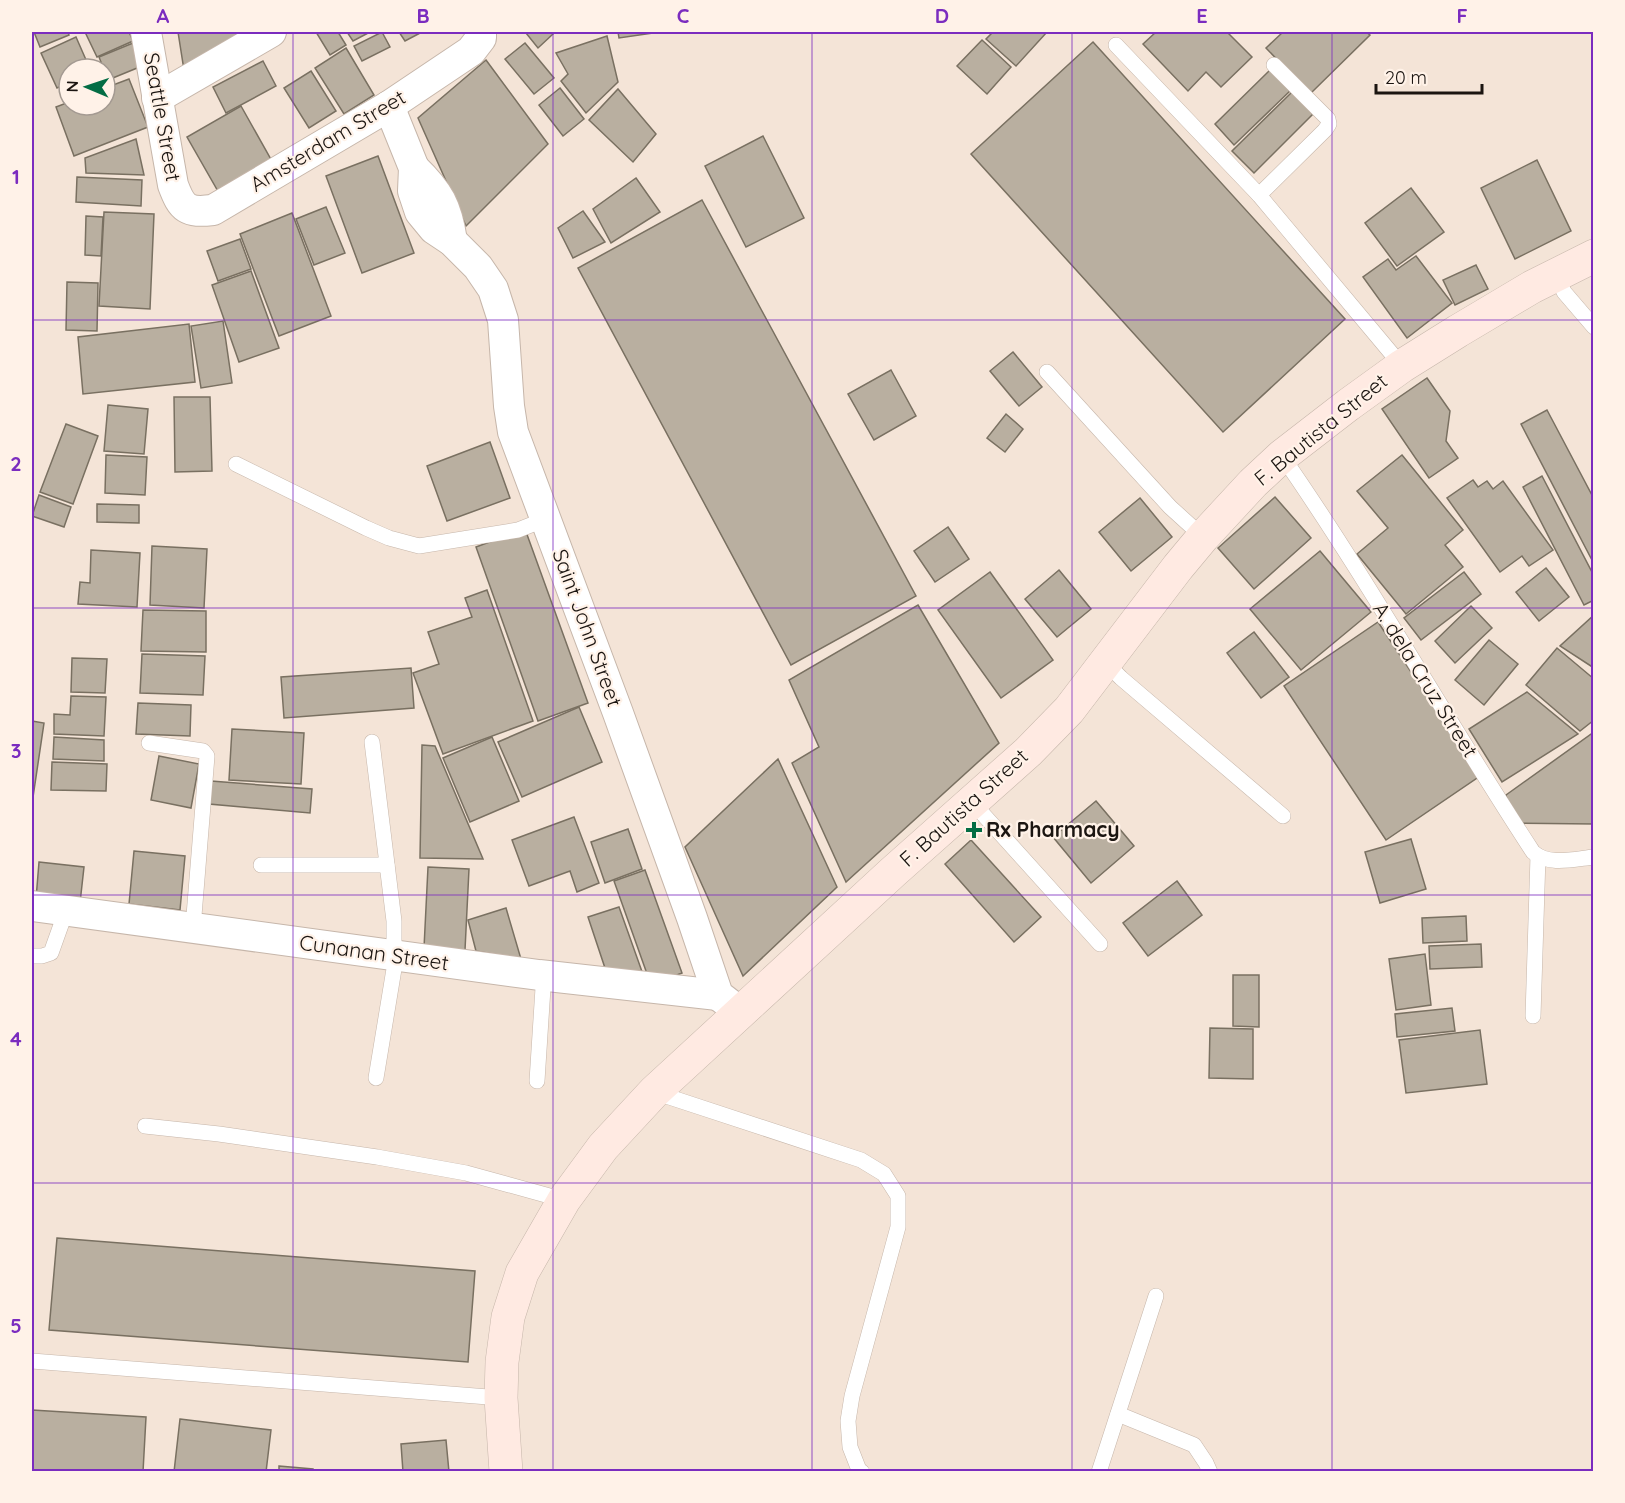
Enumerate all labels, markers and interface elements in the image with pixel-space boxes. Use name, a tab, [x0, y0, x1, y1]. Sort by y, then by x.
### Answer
text: A	[157, 3, 170, 28]
text: B	[416, 3, 430, 28]
text: C	[677, 3, 690, 28]
text: D	[935, 3, 949, 28]
text: E	[1196, 3, 1208, 28]
text: F	[1456, 3, 1468, 28]
street label: Seattle Street	[139, 50, 187, 183]
north arrow	[57, 57, 117, 117]
scale bar	[1376, 57, 1482, 95]
text: 20 m	[1385, 66, 1427, 89]
text: N	[62, 80, 82, 93]
street label: Amsterdam Street	[245, 83, 410, 197]
text: 1	[12, 164, 20, 189]
street label: F. Bautista Street	[1248, 368, 1392, 491]
text: 2	[10, 451, 22, 476]
street label: Saint John Street	[547, 545, 629, 710]
street label: A. dela Cruz Street	[1368, 597, 1484, 762]
text: 3	[11, 738, 21, 763]
street label: F. Bautista Street	[894, 743, 1033, 872]
place label: Rx Pharmacy	[986, 816, 1120, 842]
marker: Rx Pharmacy	[967, 823, 981, 837]
street label: Cunanan Street	[298, 929, 451, 975]
text: 4	[10, 1026, 22, 1051]
text: 5	[10, 1313, 22, 1338]

